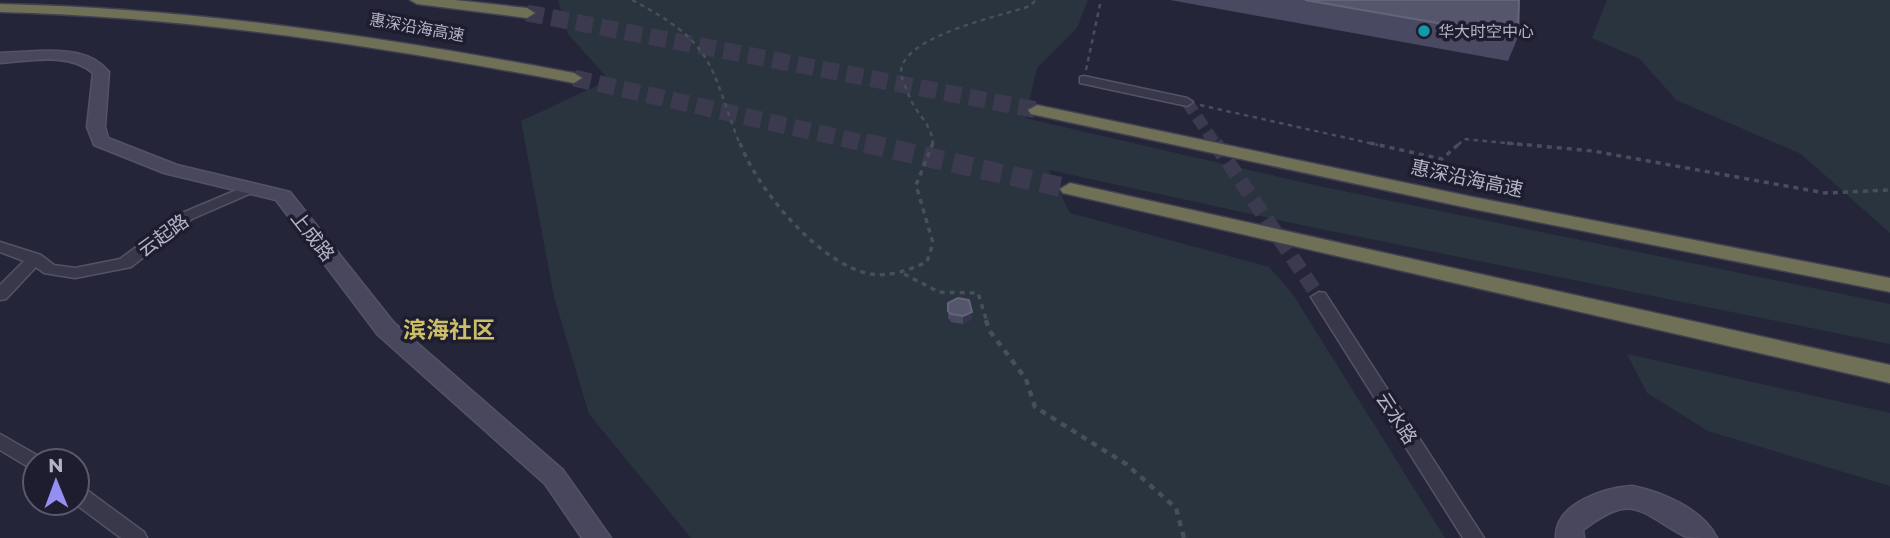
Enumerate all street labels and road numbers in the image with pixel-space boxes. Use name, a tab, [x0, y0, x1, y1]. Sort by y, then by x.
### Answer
street label: 惠深沿海高速	[368, 10, 466, 45]
street label: 惠深沿海高速	[1409, 155, 1525, 202]
street label: 上成路	[286, 207, 339, 266]
street label: 云起路	[133, 209, 193, 261]
street label: 云水路	[1371, 388, 1422, 448]

